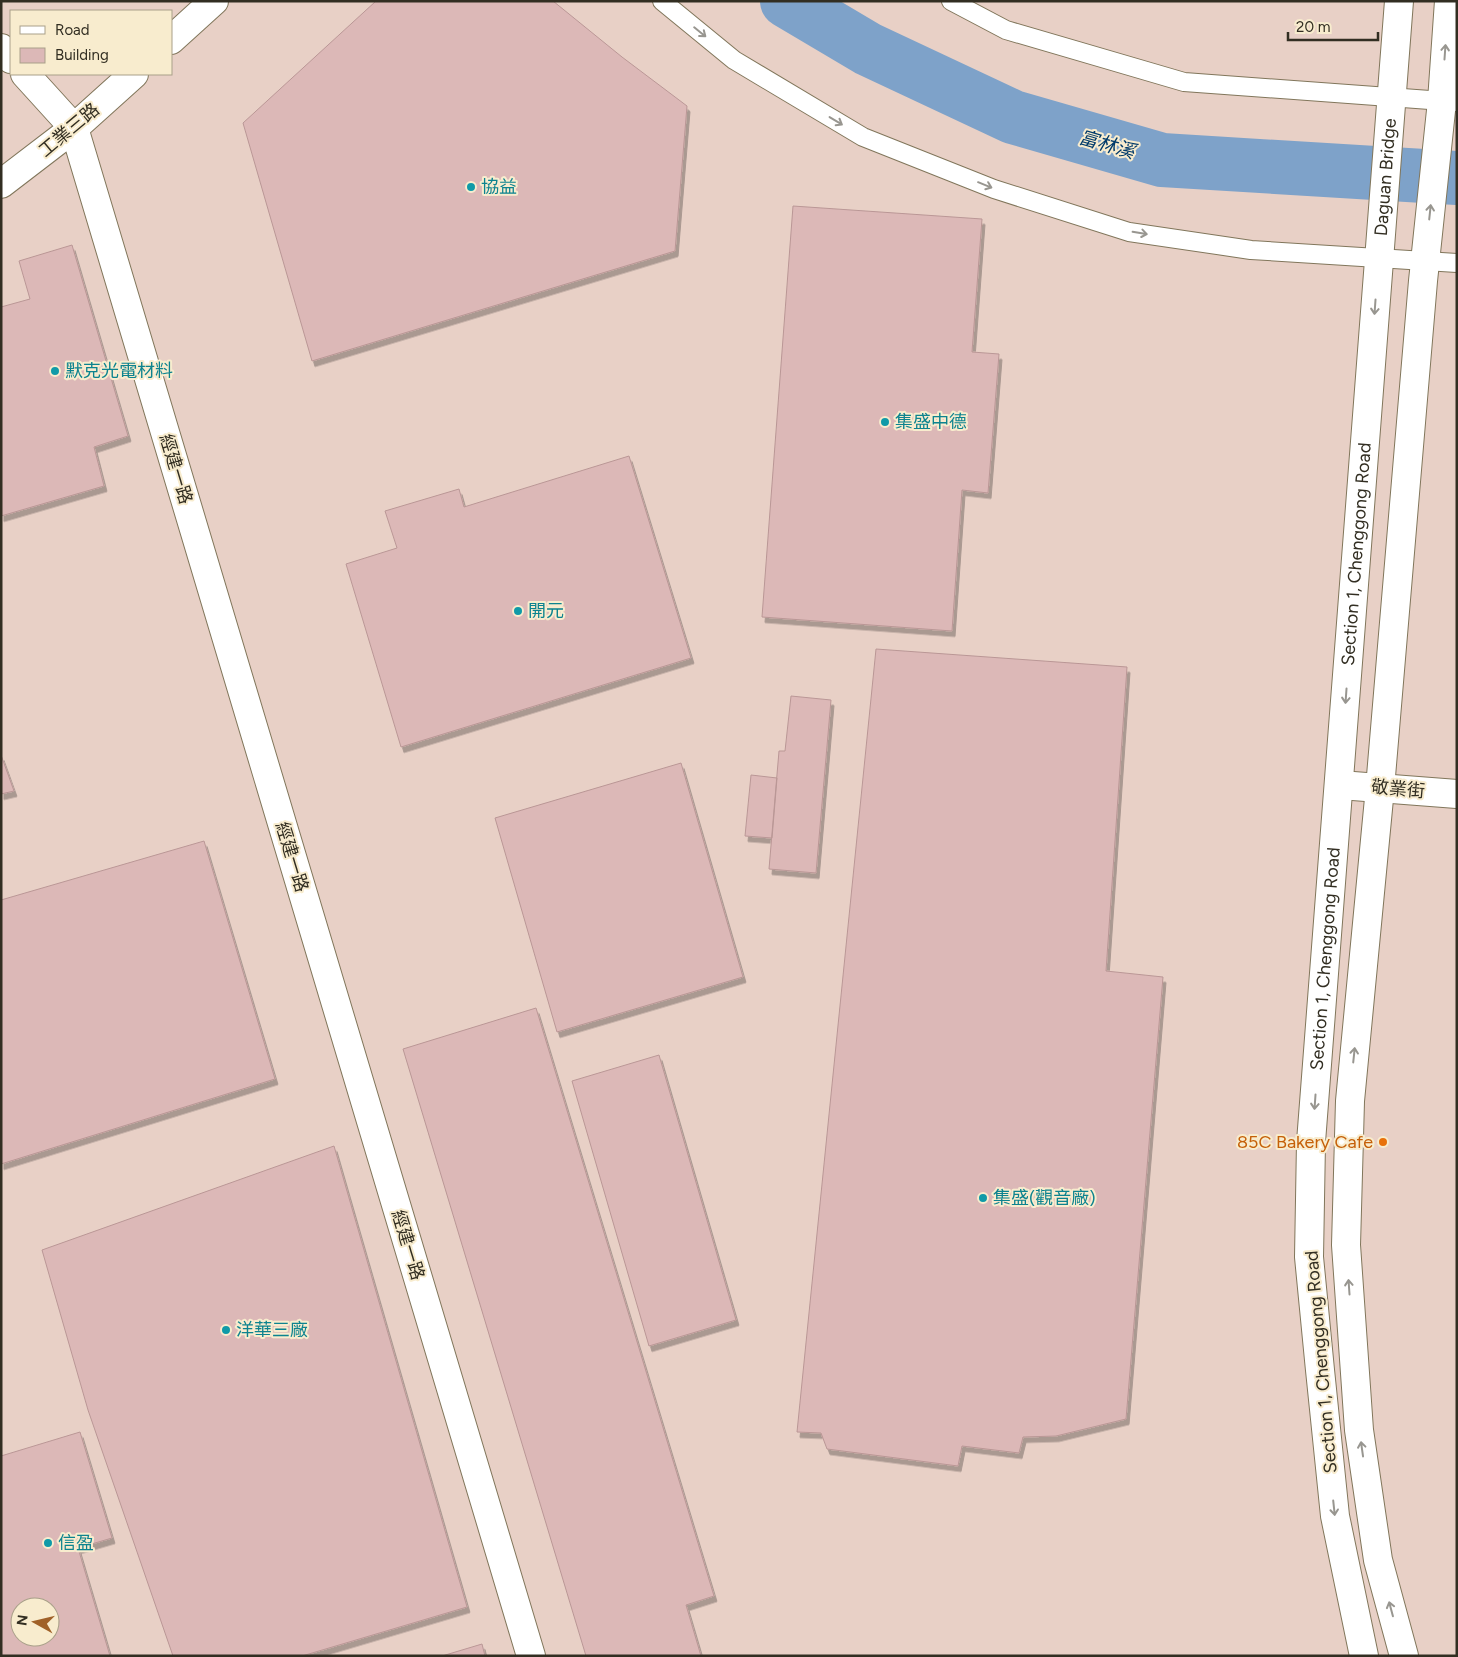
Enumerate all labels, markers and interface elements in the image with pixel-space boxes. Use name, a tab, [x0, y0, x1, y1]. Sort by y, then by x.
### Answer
legend	[10, 10, 172, 75]
scale bar	[1288, 10, 1378, 42]
text: 20 m	[1296, 18, 1330, 36]
text: Road	[55, 21, 90, 39]
one-way arrow	[693, 27, 706, 38]
one-way arrow	[1440, 44, 1450, 60]
text: Building	[55, 46, 109, 64]
street label: 工業三路	[34, 98, 104, 162]
one-way arrow	[828, 116, 842, 126]
street label: Daguan Bridge	[1370, 117, 1401, 237]
water label: 富林溪	[1076, 126, 1140, 164]
place label: 協益	[481, 176, 517, 198]
marker: 協益	[465, 181, 477, 193]
one-way arrow	[977, 181, 992, 190]
one-way arrow	[1425, 204, 1435, 220]
one-way arrow	[1131, 229, 1147, 239]
one-way arrow	[1370, 299, 1380, 315]
place label: 默克光電材料	[65, 360, 173, 382]
marker: 默克光電材料	[49, 365, 61, 377]
place label: 集盛中德	[895, 411, 967, 433]
marker: 集盛中德	[879, 416, 891, 428]
street label: 經建一路	[155, 431, 197, 507]
street label: Section 1, Chenggong Road	[1337, 442, 1376, 666]
place label: 開元	[528, 600, 564, 622]
marker: 開元	[512, 605, 524, 617]
one-way arrow	[1341, 687, 1351, 703]
street label: 敬業街	[1370, 776, 1426, 802]
street label: 經建一路	[271, 819, 313, 895]
street label: Section 1, Chenggong Road	[1306, 847, 1345, 1071]
one-way arrow	[1350, 1047, 1359, 1063]
one-way arrow	[1310, 1094, 1319, 1110]
place label: 85C Bakery Cafe	[1237, 1131, 1373, 1153]
marker: 85C Bakery Cafe	[1377, 1136, 1389, 1148]
place label: 集盛(觀音廠)	[993, 1187, 1096, 1209]
marker: 集盛(觀音廠)	[977, 1192, 989, 1204]
street label: 經建一路	[387, 1207, 429, 1283]
street label: Section 1, Chenggong Road	[1300, 1250, 1342, 1474]
one-way arrow	[1345, 1280, 1354, 1296]
place label: 洋華三廠	[236, 1319, 308, 1341]
marker: 洋華三廠	[220, 1324, 232, 1336]
one-way arrow	[1356, 1442, 1366, 1458]
one-way arrow	[1329, 1500, 1339, 1516]
place label: 信盈	[58, 1532, 94, 1554]
marker: 信盈	[42, 1537, 54, 1549]
north arrow	[10, 1597, 60, 1647]
one-way arrow	[1386, 1601, 1396, 1617]
text: N	[13, 1614, 32, 1627]

